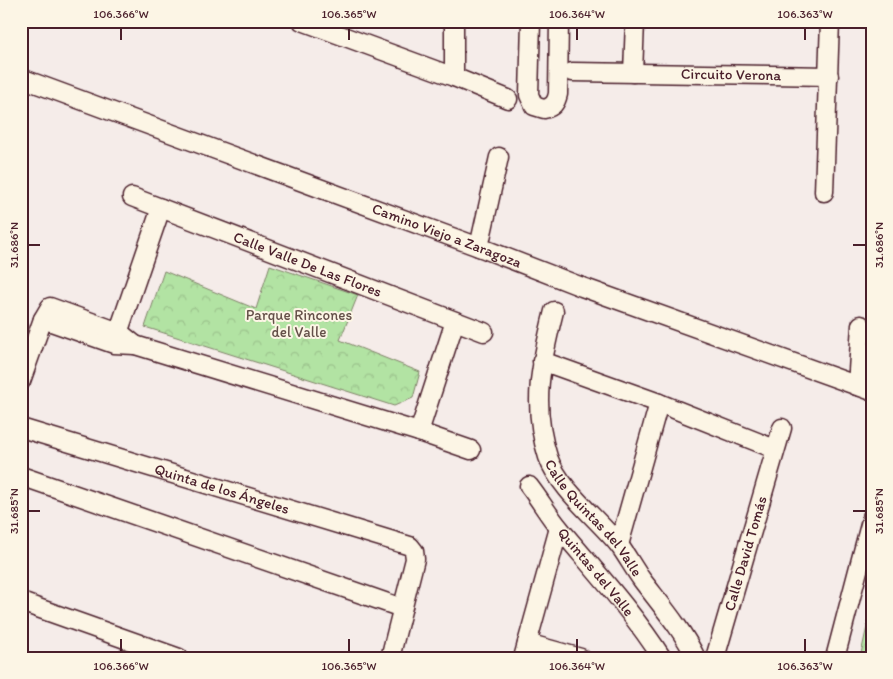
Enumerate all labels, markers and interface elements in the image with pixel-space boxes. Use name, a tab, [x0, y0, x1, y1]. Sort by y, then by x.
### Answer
text: 106.366°W	[93, 7, 149, 21]
text: 106.365°W	[321, 7, 377, 21]
text: 106.364°W	[549, 7, 605, 21]
text: 106.363°W	[777, 7, 833, 21]
street label: Circuito Verona	[681, 65, 782, 84]
street label: Camino Viejo a Zaragoza	[370, 199, 525, 272]
text: 31.686°N	[7, 222, 21, 268]
text: 31.686°N	[872, 222, 886, 268]
street label: Calle Valle De Las Flores	[231, 228, 385, 301]
park label: Parque Rincones del Valle	[246, 306, 352, 341]
street label: Calle Quintas del Valle	[544, 453, 646, 581]
street label: Quinta de los Ángeles	[152, 460, 292, 518]
text: 31.685°N	[7, 488, 21, 534]
text: 31.685°N	[872, 488, 886, 534]
street label: Calle David Tomás	[720, 493, 771, 613]
street label: Quintas del Valle	[554, 524, 638, 620]
text: 106.366°W	[93, 659, 149, 673]
text: 106.365°W	[321, 659, 377, 673]
text: 106.364°W	[549, 659, 605, 673]
text: 106.363°W	[777, 659, 833, 673]

